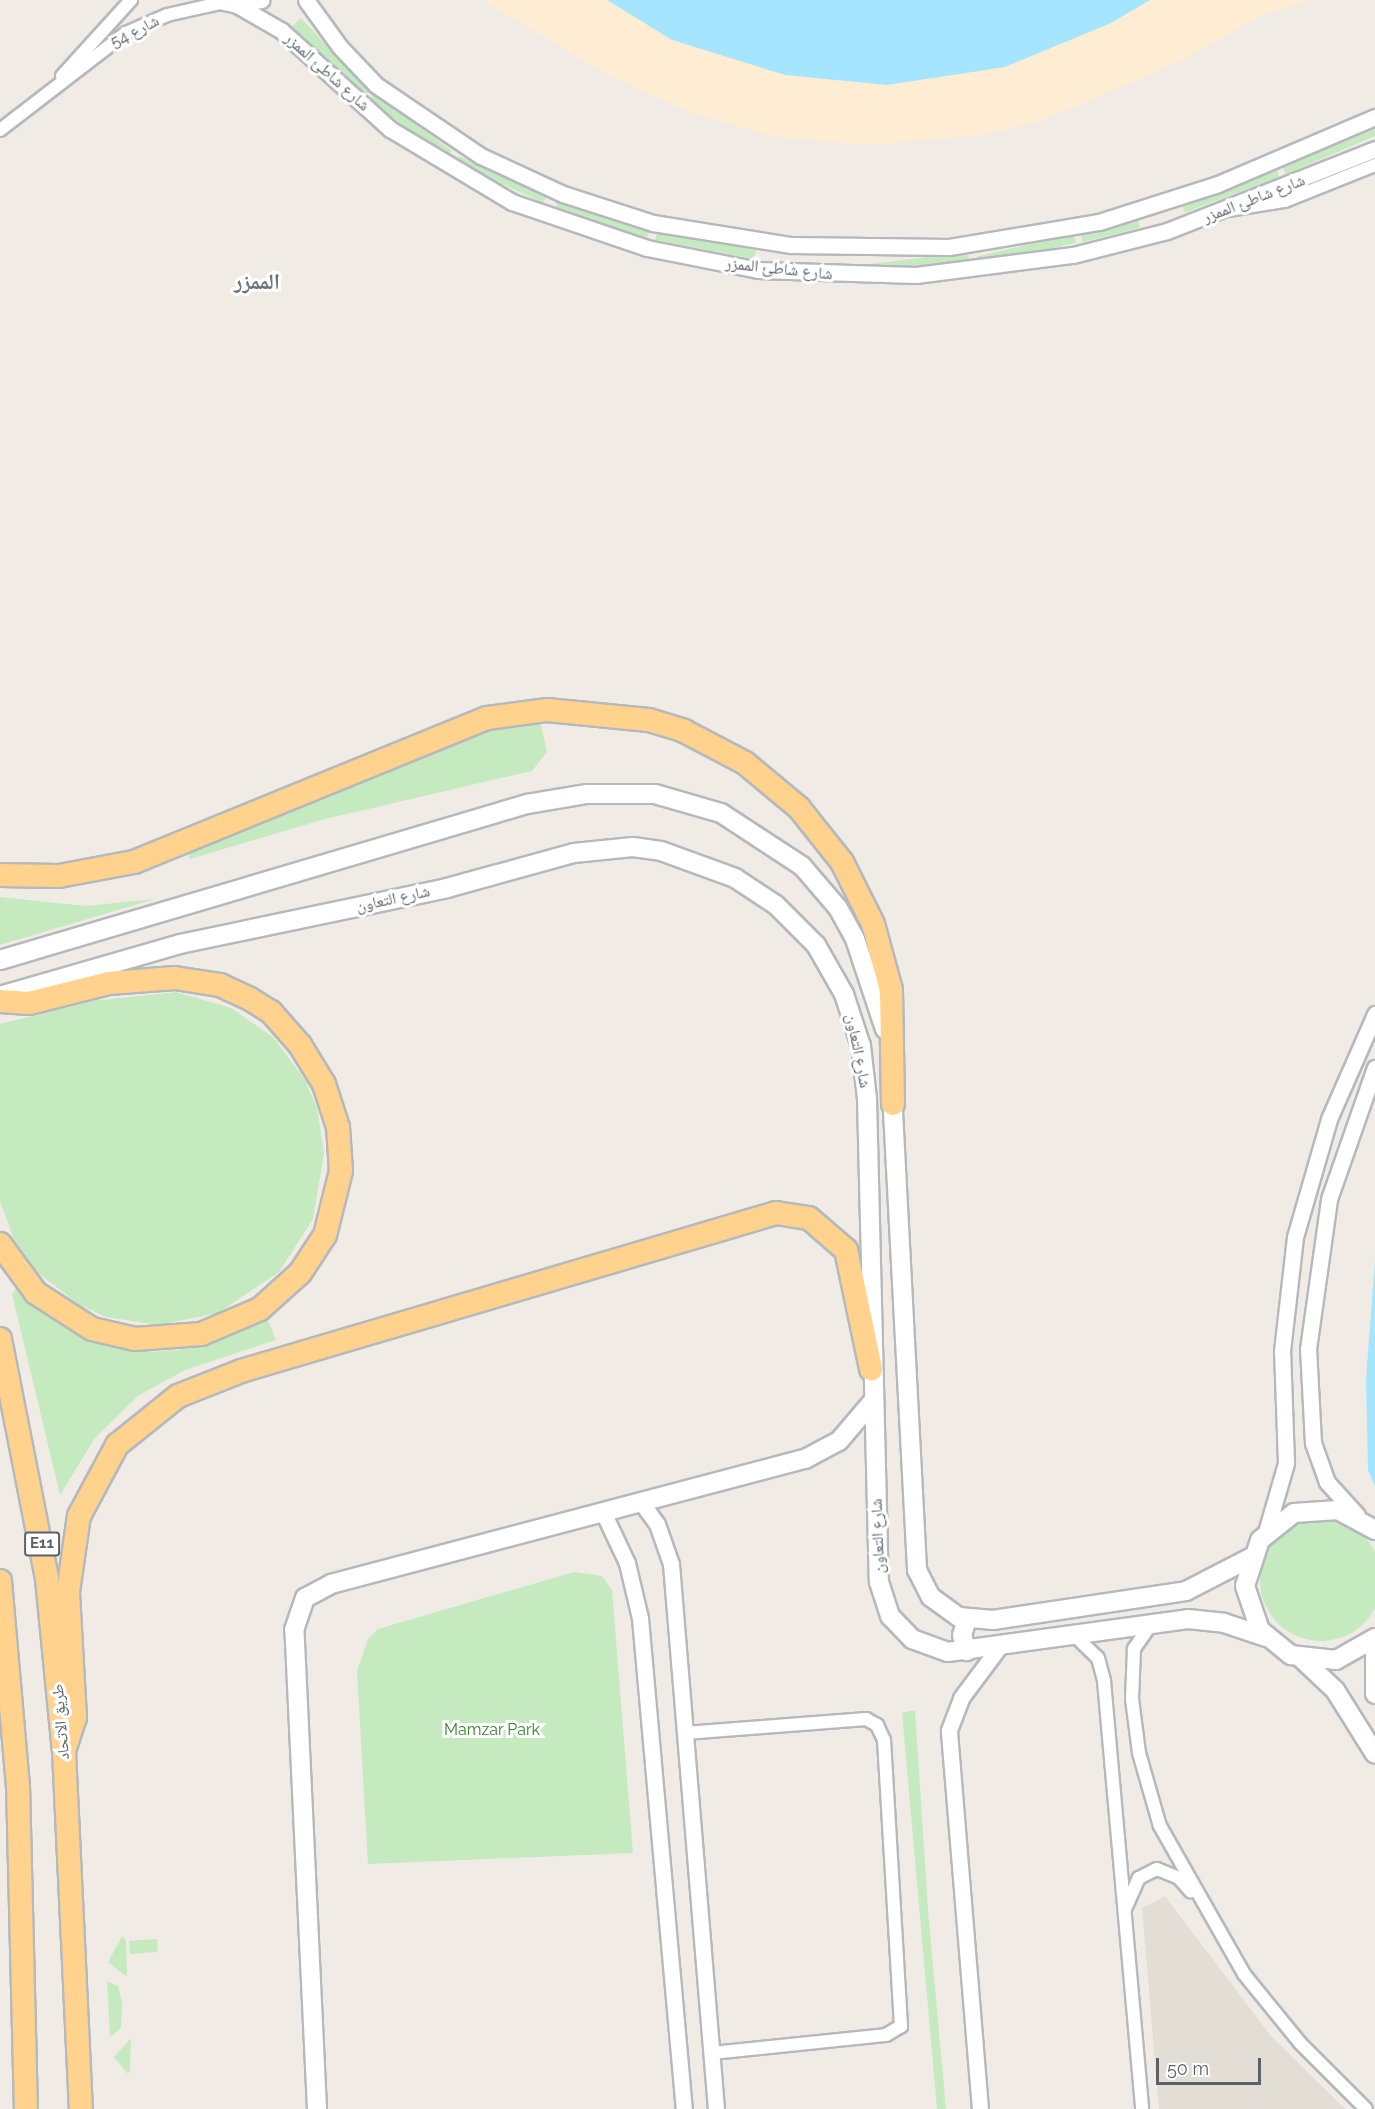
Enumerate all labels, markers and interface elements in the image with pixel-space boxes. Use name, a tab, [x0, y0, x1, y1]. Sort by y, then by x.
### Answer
street label: شارع 54	[108, 11, 162, 53]
street label: شارع شاطئ الممزر	[281, 29, 373, 115]
street label: شارع شاطئ الممزر	[1200, 171, 1308, 227]
street label: شارع شاطئ الممزر	[724, 254, 834, 284]
district label: الممزر	[234, 269, 280, 295]
street label: شارع التعاون	[354, 882, 432, 916]
street label: شارع التعاون	[841, 1012, 875, 1090]
street label: شارع التعاون	[867, 1498, 889, 1574]
road number: E11	[24, 1532, 60, 1556]
street label: طريق الاتحاد	[48, 1683, 74, 1761]
park label: Mamzar Park	[444, 1720, 540, 1740]
scale bar	[1159, 2046, 1264, 2084]
text: 50 m	[1167, 2058, 1209, 2079]

